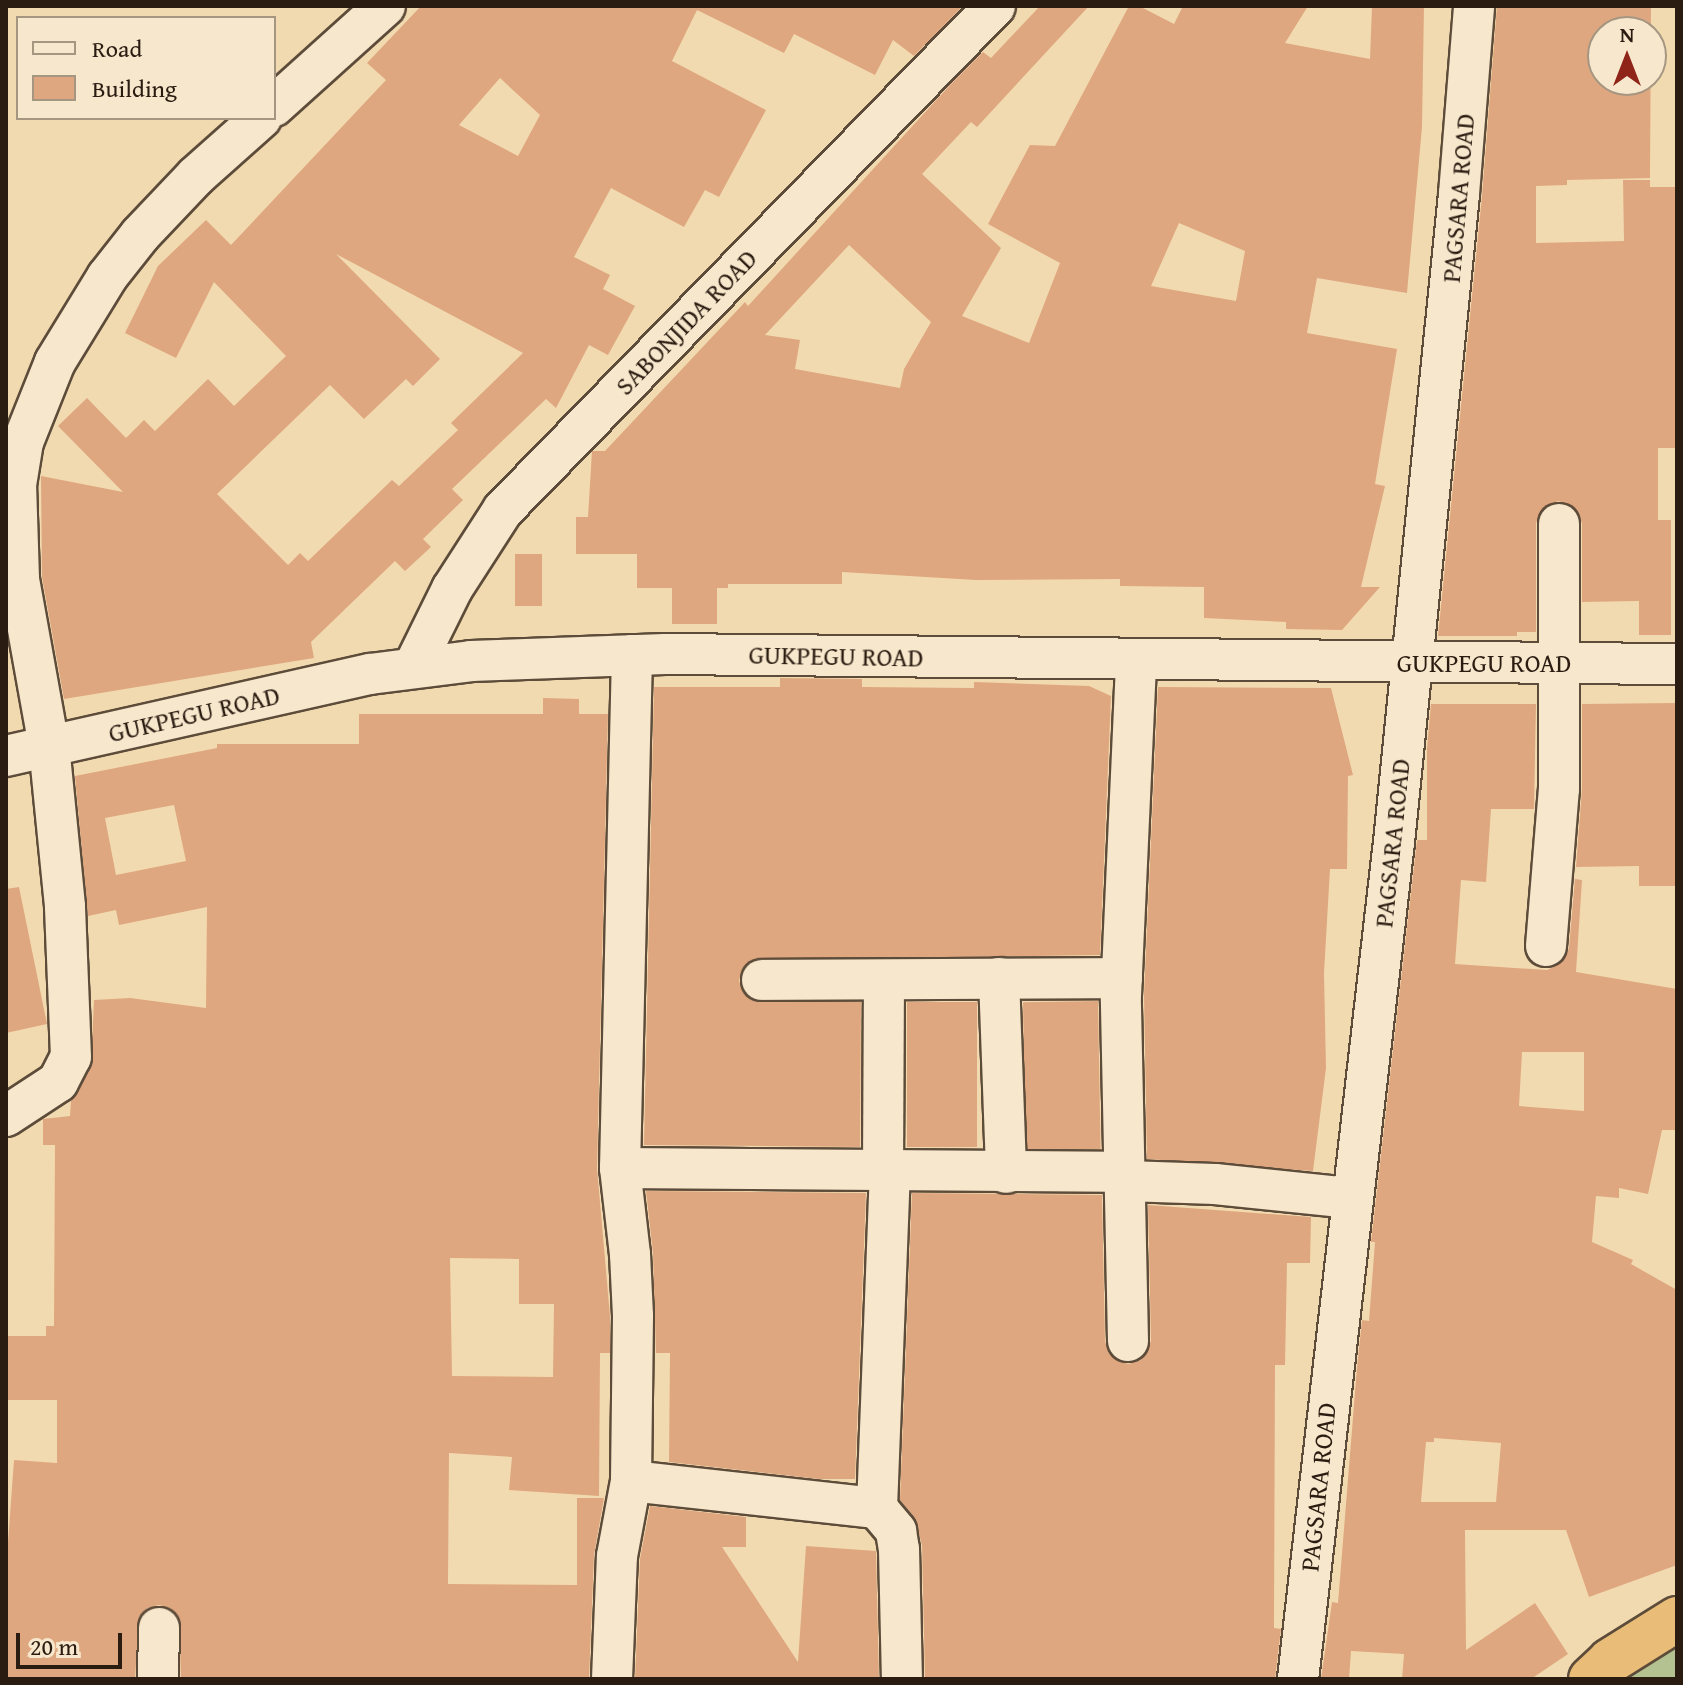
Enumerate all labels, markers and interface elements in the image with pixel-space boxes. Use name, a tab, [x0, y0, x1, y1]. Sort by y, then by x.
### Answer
legend	[16, 16, 276, 120]
north arrow	[1587, 16, 1667, 96]
text: N	[1620, 18, 1634, 50]
text: Road	[92, 31, 142, 66]
text: Building	[92, 71, 177, 106]
street label: PAGSARA ROAD	[1435, 112, 1481, 284]
street label: SABONJIDA ROAD	[609, 243, 763, 401]
street label: GUKPEGU ROAD	[748, 639, 924, 673]
street label: GUKPEGU ROAD	[1397, 647, 1571, 679]
street label: GUKPEGU ROAD	[105, 679, 283, 749]
street label: PAGSARA ROAD	[1368, 757, 1416, 929]
street label: PAGSARA ROAD	[1294, 1401, 1342, 1573]
scale bar	[20, 1617, 126, 1667]
text: 20 m	[30, 1629, 78, 1664]

